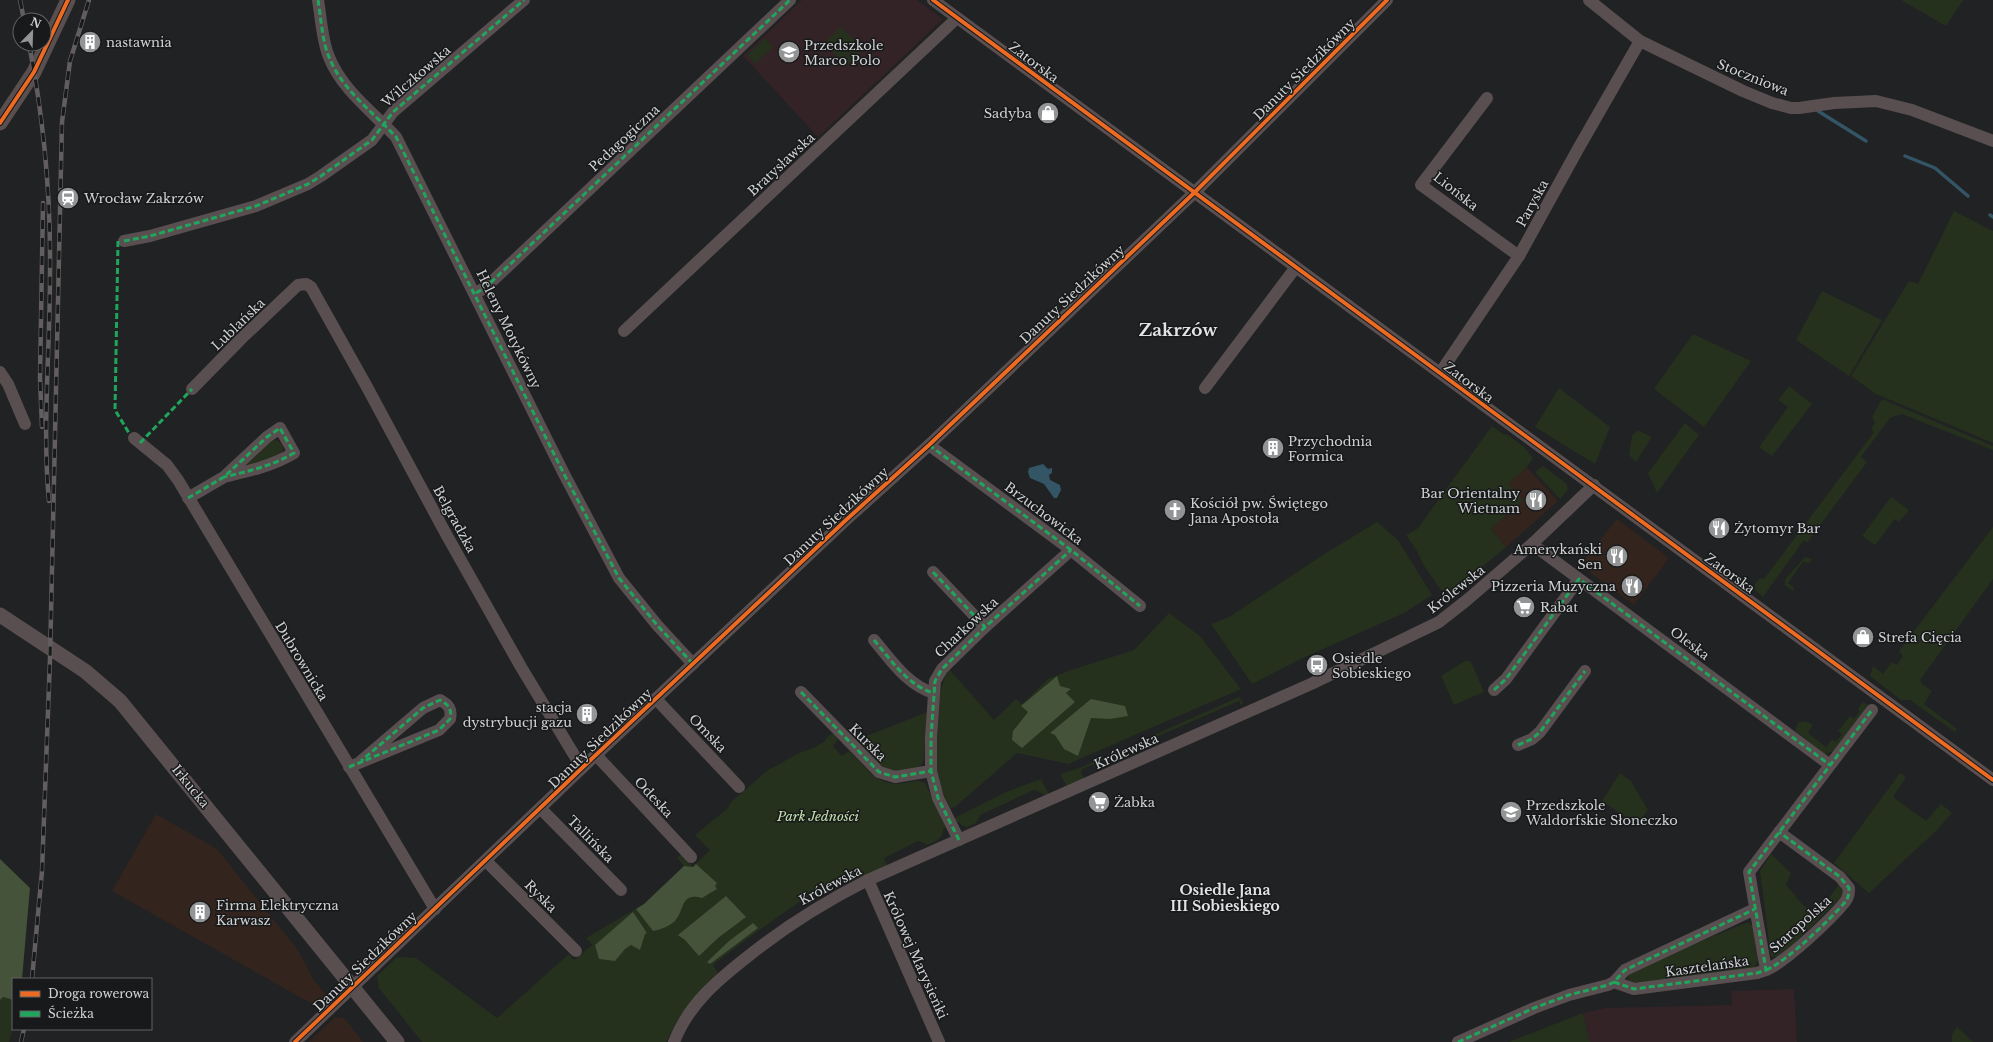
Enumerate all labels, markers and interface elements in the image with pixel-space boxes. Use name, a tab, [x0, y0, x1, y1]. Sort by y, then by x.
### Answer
north arrow	[12, 12, 52, 52]
text: N	[28, 14, 44, 32]
street label: Danuty Siedzikówny	[1250, 14, 1359, 124]
building icon: nastawnia	[77, 29, 103, 55]
place label: nastawnia	[106, 34, 172, 51]
place label: Przedszkole Marco Polo	[804, 37, 883, 69]
street label: Zatorska	[1005, 38, 1063, 87]
school or university icon: Przedszkole Marco Polo	[776, 39, 802, 65]
street label: Wilczkowska	[378, 41, 455, 112]
street label: Stoczniowa	[1715, 55, 1792, 100]
shop icon: Sadyba	[1035, 100, 1061, 126]
street label: Pedagogiczna	[585, 101, 664, 176]
place label: Sadyba	[984, 105, 1033, 122]
street label: Bratysławska	[744, 128, 819, 200]
street label: Liońska	[1430, 169, 1482, 215]
street label: Paryska	[1513, 176, 1553, 230]
station icon: Wrocław Zakrzów	[55, 185, 81, 211]
place label: Wrocław Zakrzów	[83, 190, 204, 207]
street label: Danuty Siedzikówny	[1016, 241, 1129, 347]
street label: Heleny Motykówny	[472, 267, 545, 392]
street label: Lublańska	[208, 294, 269, 354]
district label: Zakrzów	[1139, 320, 1218, 341]
street label: Zatorska	[1440, 358, 1498, 407]
place label: Przychodnia Formica	[1288, 433, 1373, 465]
building icon: Przychodnia Formica	[1260, 435, 1286, 461]
street label: Danuty Siedzikówny	[780, 463, 893, 569]
street label: Brzuchowicka	[1001, 478, 1087, 549]
street label: Belgradzka	[429, 483, 480, 556]
place label: Bar Orientalny Wietnam	[1421, 485, 1521, 517]
restaurant icon: Bar Orientalny Wietnam	[1523, 487, 1549, 513]
place label: Kościół pw. Świętego Jana Apostoła	[1188, 495, 1328, 527]
church icon: Kościół pw. Świętego Jana Apostoła	[1162, 497, 1188, 523]
restaurant icon: Żytomyr Bar	[1706, 515, 1732, 541]
place label: Żytomyr Bar	[1734, 520, 1821, 537]
place label: Amerykański Sen	[1513, 541, 1603, 573]
restaurant icon: Amerykański Sen	[1604, 543, 1630, 569]
street label: Zatorska	[1701, 549, 1759, 598]
street label: Królewska	[1424, 561, 1489, 617]
restaurant icon: Pizzeria Muzyczna	[1619, 573, 1645, 599]
place label: Pizzeria Muzyczna	[1491, 578, 1617, 595]
street label: Charkowska	[931, 593, 1002, 661]
supermarket icon: Rabat	[1511, 594, 1537, 620]
place label: Rabat	[1540, 599, 1578, 616]
street label: Dubrownicka	[271, 618, 332, 705]
street label: Oleska	[1667, 623, 1713, 664]
shop icon: Strefa Cięcia	[1850, 624, 1876, 650]
place label: Strefa Cięcia	[1878, 629, 1963, 646]
place label: Osiedle Sobieskiego	[1332, 650, 1411, 682]
bus stop icon: Osiedle Sobieskiego	[1304, 652, 1330, 678]
street label: Danuty Siedzikówny	[545, 684, 656, 792]
place label: stacja dystrybucji gazu	[463, 699, 573, 731]
building icon: stacja dystrybucji gazu	[574, 701, 600, 727]
street label: Omska	[685, 710, 731, 757]
street label: Kurska	[845, 720, 890, 765]
street label: Królewska	[1092, 729, 1162, 773]
street label: Irkucka	[168, 761, 214, 812]
street label: Odeska	[630, 773, 677, 822]
supermarket icon: Żabka	[1086, 789, 1112, 815]
place label: Żabka	[1114, 794, 1156, 811]
place label: Przedszkole Waldorfskie Słoneczko	[1525, 797, 1678, 829]
school or university icon: Przedszkole Waldorfskie Słoneczko	[1498, 799, 1524, 825]
park label: Park Jedności	[776, 808, 859, 825]
street label: Tallińska	[564, 812, 618, 867]
street label: Królewska	[796, 862, 865, 909]
street label: Ryska	[521, 877, 561, 917]
district label: Osiedle Jana III Sobieskiego	[1170, 881, 1280, 915]
street label: Królowej Marysieńki	[880, 889, 952, 1022]
street label: Staropolska	[1766, 892, 1835, 957]
place label: Firma Elektryczna Karwasz	[216, 897, 340, 929]
building icon: Firma Elektryczna Karwasz	[187, 899, 213, 925]
street label: Danuty Siedzikówny	[310, 907, 421, 1015]
street label: Kasztelańska	[1664, 952, 1751, 981]
legend	[12, 978, 152, 1030]
text: Droga rowerowa	[48, 986, 150, 1001]
text: Ścieżka	[48, 1005, 94, 1021]

